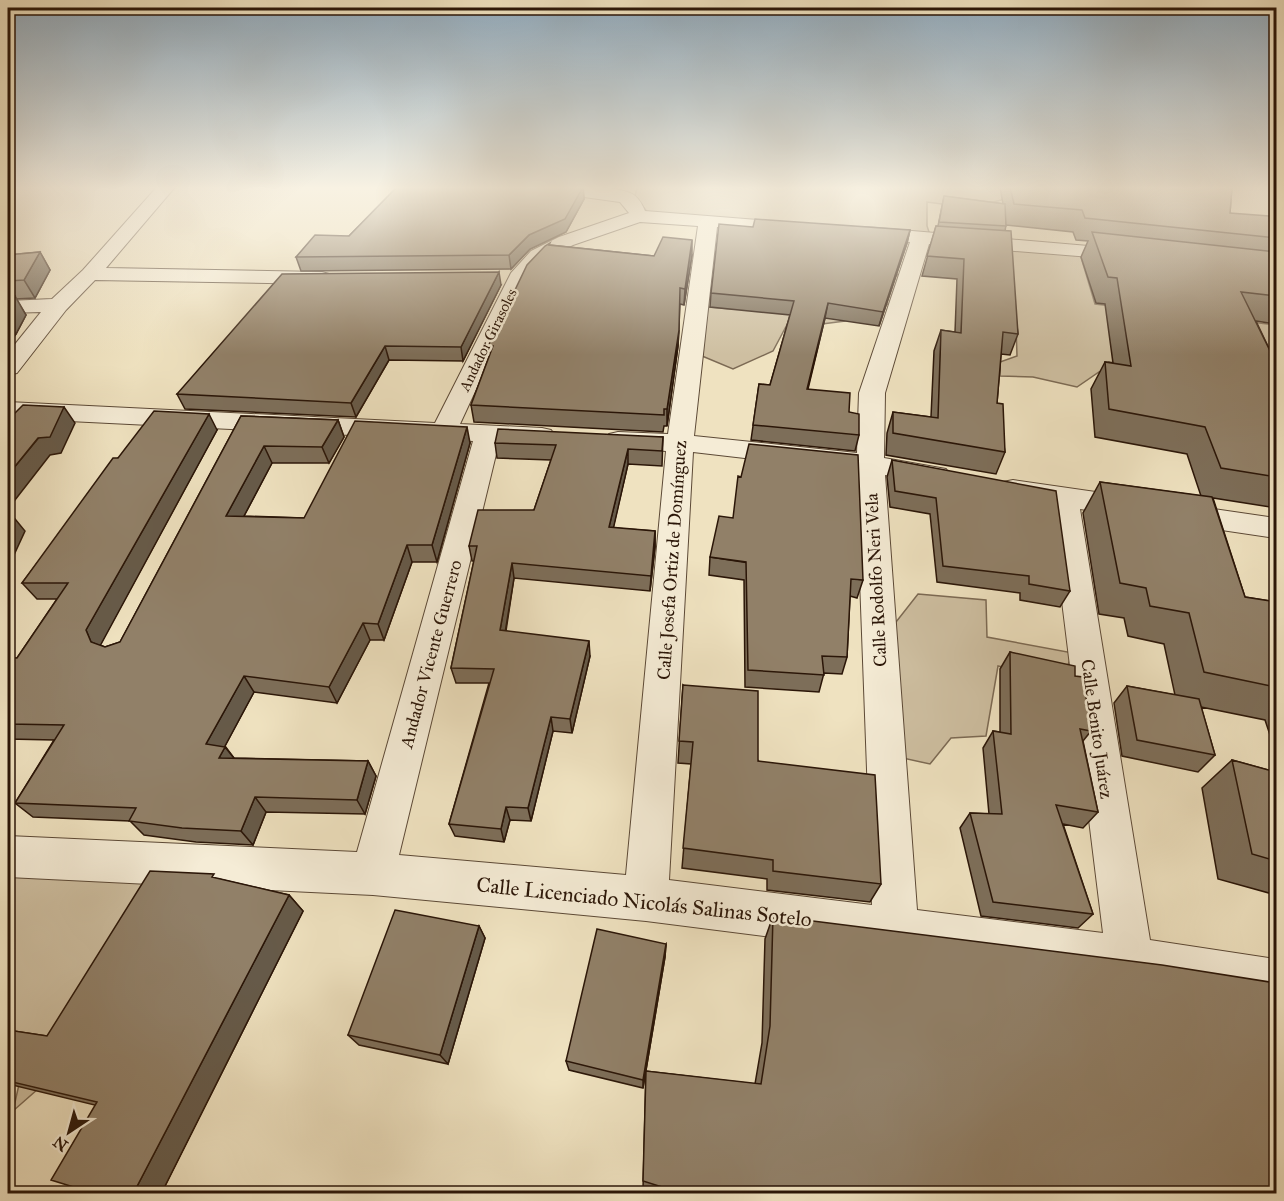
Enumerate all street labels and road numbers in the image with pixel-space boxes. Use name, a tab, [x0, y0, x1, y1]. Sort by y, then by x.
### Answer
street label: Andador Girasoles	[455, 286, 521, 395]
street label: Calle Josefa Ortiz de Domínguez	[653, 439, 692, 681]
street label: Calle Rodolfo Neri Vela	[860, 492, 892, 667]
street label: Andador Vicente Guerrero	[395, 557, 467, 752]
street label: Calle Benito Juárez	[1075, 658, 1118, 800]
street label: Calle Licenciado Nicolás Salinas Sotelo	[475, 871, 813, 933]

